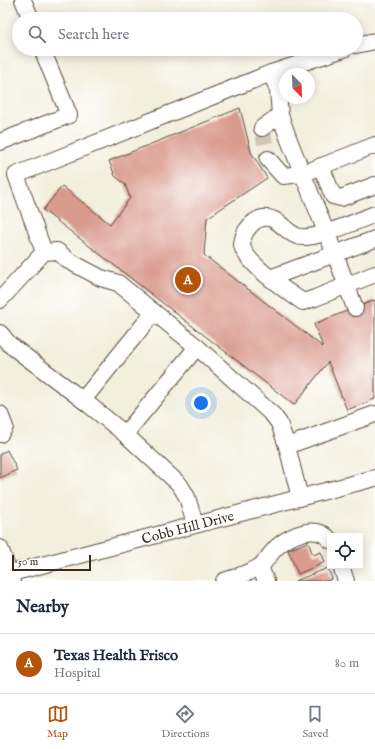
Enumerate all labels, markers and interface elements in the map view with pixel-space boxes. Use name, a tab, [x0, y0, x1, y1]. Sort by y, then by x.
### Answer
search box	[12, 12, 363, 56]
icon: search	[26, 23, 48, 45]
text: Search here	[58, 25, 129, 44]
north arrow	[279, 68, 315, 104]
pin: A	[175, 265, 201, 295]
your location	[191, 393, 211, 413]
street label: Cobb Hill Drive	[140, 507, 237, 549]
map controls	[327, 533, 363, 569]
button: locate	[327, 533, 363, 569]
scale bar	[12, 553, 91, 572]
text: 50 m	[18, 555, 38, 569]
text: Nearby	[16, 597, 69, 618]
text: Texas Health Frisco	[54, 646, 178, 665]
text: A	[25, 655, 33, 672]
text: 80 m	[335, 655, 359, 672]
text: Hospital	[54, 665, 101, 682]
tab: Map	[47, 703, 69, 741]
tab: Directions	[162, 703, 209, 741]
tab: Saved	[302, 703, 328, 741]

